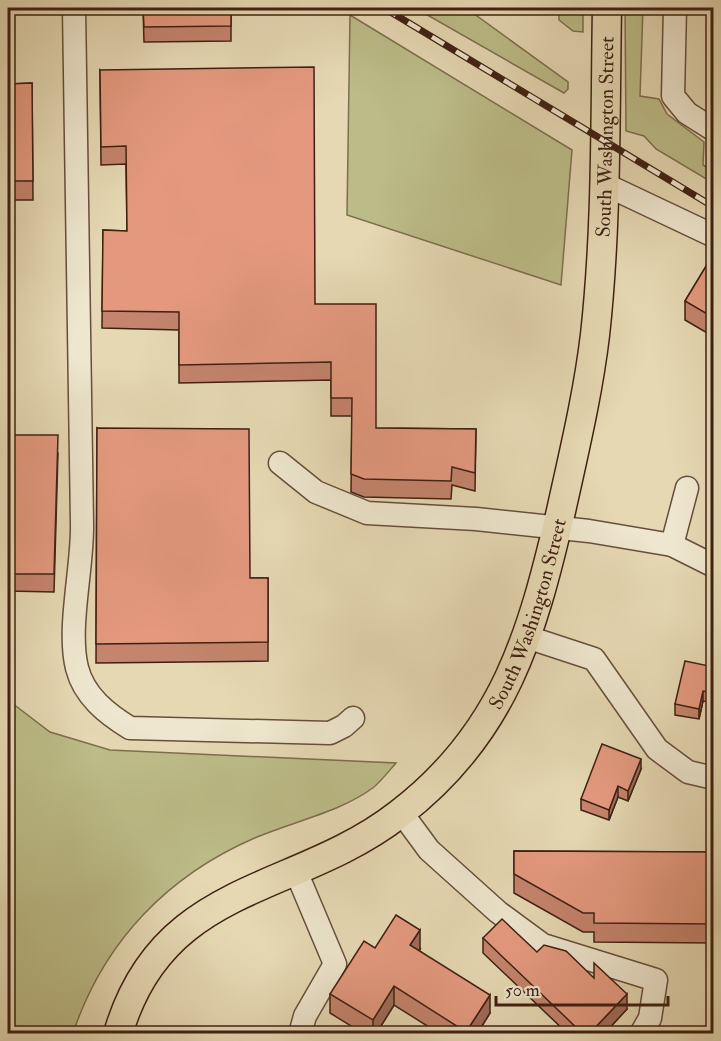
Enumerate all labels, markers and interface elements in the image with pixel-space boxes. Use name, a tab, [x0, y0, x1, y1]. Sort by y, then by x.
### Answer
street label: South Washington Street	[591, 36, 620, 238]
street label: South Washington Street	[483, 516, 572, 714]
scale bar	[496, 969, 668, 1007]
text: 50 m	[505, 979, 540, 1002]

